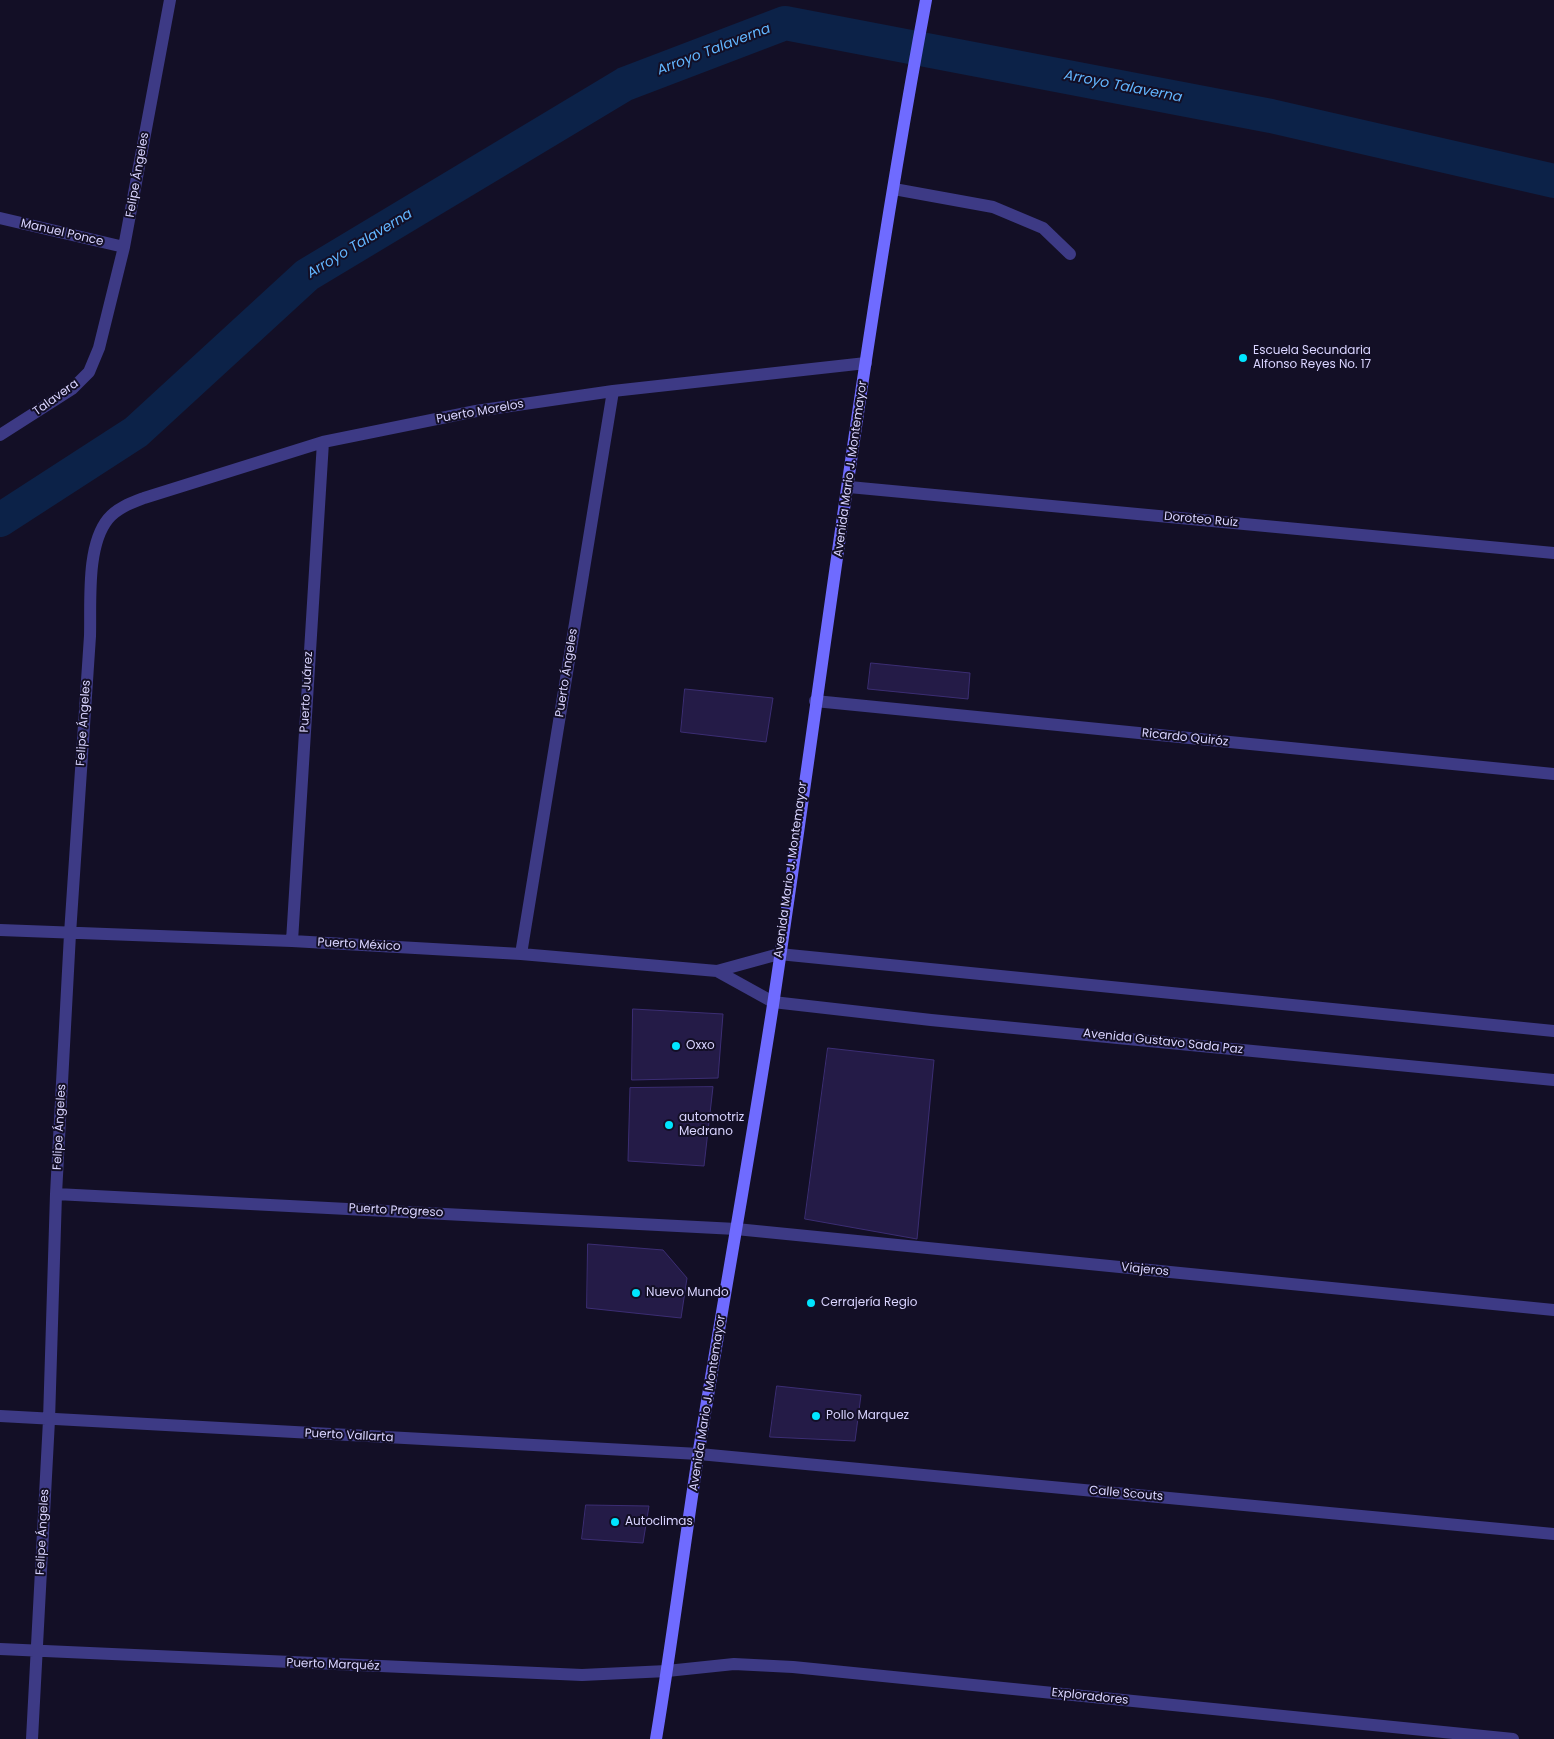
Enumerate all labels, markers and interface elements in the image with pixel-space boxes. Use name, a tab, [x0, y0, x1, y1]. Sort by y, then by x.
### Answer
water label: Arroyo Talaverna	[655, 21, 773, 79]
water label: Arroyo Talaverna	[1063, 67, 1183, 107]
street label: Felipe Ángeles	[123, 131, 153, 219]
water label: Arroyo Talaverna	[304, 206, 416, 282]
street label: Manuel Ponce	[19, 216, 105, 250]
place label: Escuela Secundaria Alfonso Reyes No. 17	[1253, 344, 1371, 372]
marker: Escuela Secundaria Alfonso Reyes No. 17	[1237, 352, 1249, 364]
street label: Talavera	[31, 377, 81, 419]
street label: Avenida Mario J. Montemayor	[831, 380, 871, 558]
street label: Puerto Morelos	[435, 397, 525, 427]
street label: Doroteo Ruíz	[1163, 510, 1239, 530]
street label: Puerto Ángeles	[553, 628, 581, 718]
street label: Puerto Juárez	[298, 651, 316, 733]
street label: Felipe Ángeles	[74, 680, 94, 766]
street label: Ricardo Quiróz	[1141, 726, 1229, 750]
street label: Avenida Mario J. Montemayor	[771, 781, 811, 959]
street label: Puerto México	[317, 936, 401, 954]
street label: Avenida Gustavo Sada Paz	[1082, 1026, 1244, 1058]
place label: Oxxo	[686, 1039, 715, 1053]
marker: Oxxo	[670, 1040, 682, 1052]
street label: Felipe Ángeles	[51, 1084, 69, 1170]
place label: automotriz Medrano	[679, 1111, 744, 1139]
marker: automotriz Medrano	[663, 1119, 675, 1131]
street label: Puerto Progreso	[348, 1201, 444, 1221]
street label: Viajeros	[1120, 1260, 1170, 1280]
place label: Nuevo Mundo	[646, 1286, 729, 1300]
marker: Nuevo Mundo	[630, 1287, 642, 1299]
place label: Cerrajería Regio	[821, 1296, 917, 1310]
marker: Cerrajería Regio	[805, 1297, 817, 1309]
street label: Avenida Mario J. Montemayor	[687, 1314, 729, 1492]
place label: Pollo Marquez	[826, 1409, 909, 1423]
marker: Pollo Marquez	[810, 1410, 822, 1422]
street label: Puerto Vallarta	[304, 1426, 394, 1446]
street label: Calle Scouts	[1088, 1484, 1164, 1504]
street label: Felipe Ángeles	[34, 1489, 52, 1575]
place label: Autoclimas	[625, 1515, 693, 1529]
marker: Autoclimas	[609, 1516, 621, 1528]
street label: Puerto Marquéz	[286, 1656, 380, 1674]
street label: Exploradores	[1051, 1686, 1129, 1708]

